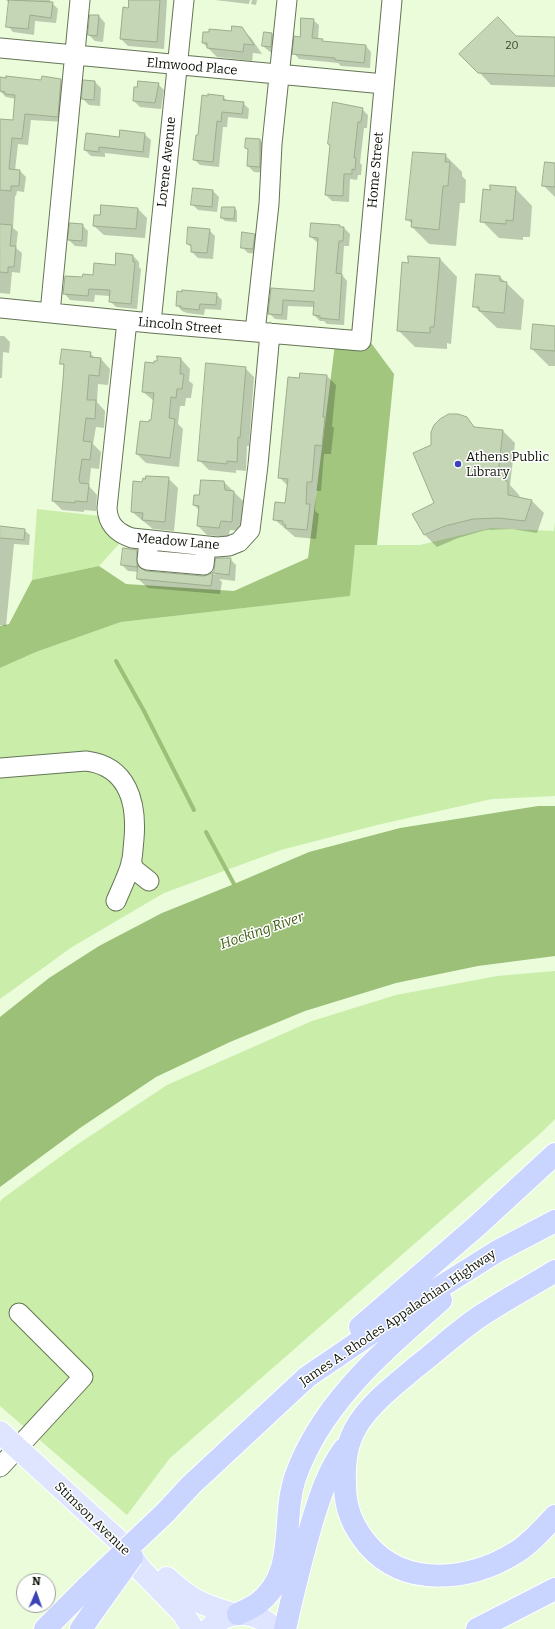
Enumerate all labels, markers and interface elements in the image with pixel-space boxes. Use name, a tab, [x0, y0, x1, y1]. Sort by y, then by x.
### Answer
house number: 20	[505, 39, 519, 53]
street label: Elmwood Place	[146, 55, 238, 79]
street label: Lorene Avenue	[155, 116, 179, 208]
street label: Home Street	[365, 131, 387, 209]
street label: Lincoln Street	[137, 315, 223, 337]
place label: Athens Public Library	[466, 449, 549, 480]
marker: Athens Public Library	[453, 459, 463, 469]
street label: Meadow Lane	[136, 531, 220, 553]
water label: Hocking River	[218, 909, 306, 953]
street label: James A. Rhodes Appalachian Highway	[297, 1246, 499, 1390]
street label: Stimson Avenue	[51, 1479, 133, 1559]
north arrow	[16, 1573, 56, 1613]
text: N	[32, 1575, 41, 1588]

